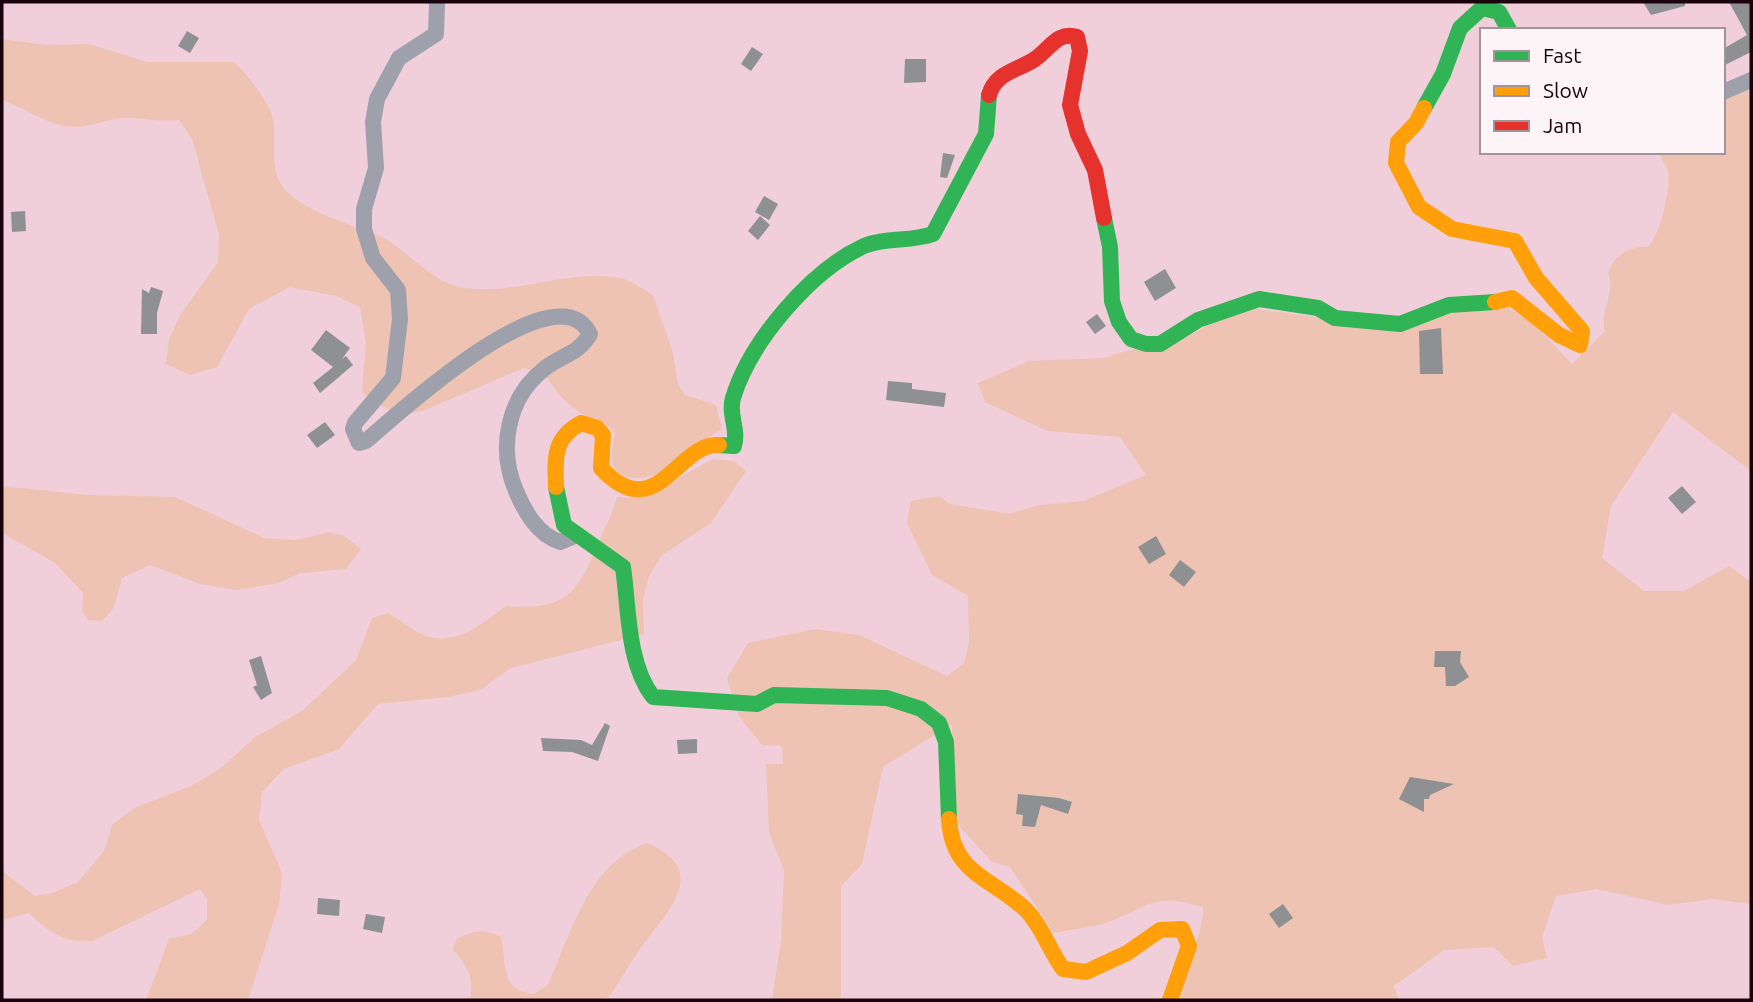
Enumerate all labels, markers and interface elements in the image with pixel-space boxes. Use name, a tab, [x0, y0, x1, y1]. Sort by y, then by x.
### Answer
legend	[1480, 28, 1725, 154]
text: Fast	[1543, 43, 1581, 67]
text: Slow	[1543, 78, 1588, 102]
text: Jam	[1543, 113, 1582, 137]

